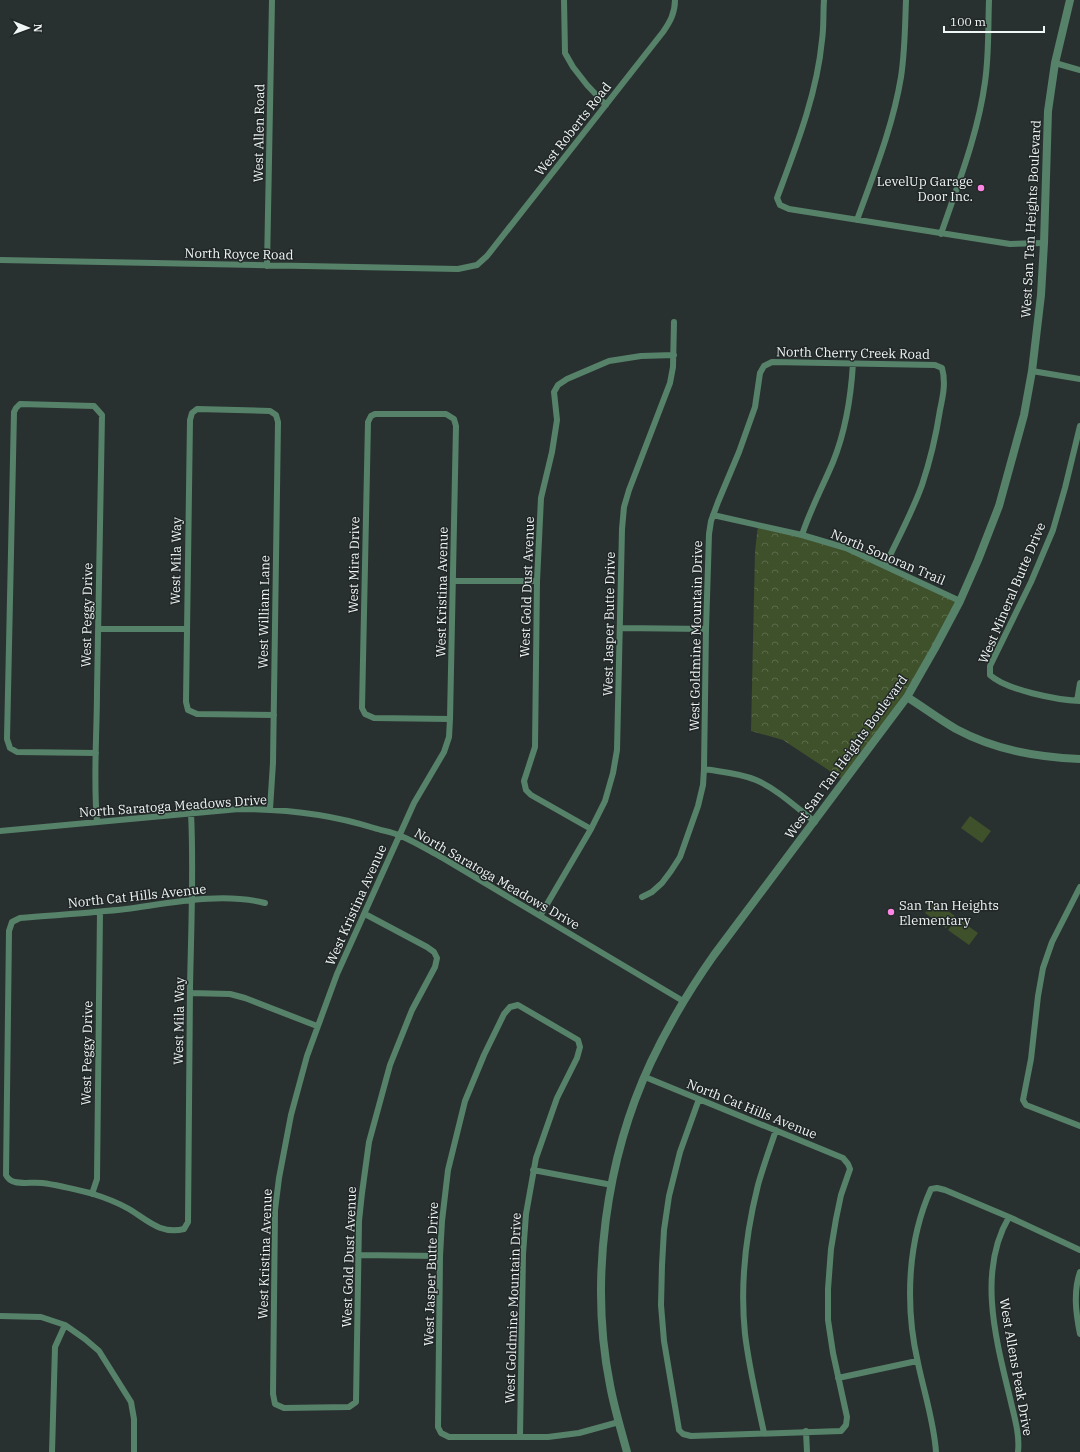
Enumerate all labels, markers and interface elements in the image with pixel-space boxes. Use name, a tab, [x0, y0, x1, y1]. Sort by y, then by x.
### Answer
north arrow	[8, 8, 48, 48]
scale bar	[944, 8, 1044, 34]
text: 100 m	[950, 14, 986, 29]
text: N	[31, 24, 45, 33]
street label: West Roberts Road	[531, 79, 615, 179]
street label: West Allen Road	[250, 83, 268, 183]
street label: West San Tan Heights Boulevard	[1017, 120, 1045, 318]
place label: LevelUp Garage Door Inc.	[877, 173, 973, 205]
marker: LevelUp Garage Door Inc.	[976, 183, 986, 193]
street label: North Royce Road	[184, 245, 294, 263]
street label: North Cherry Creek Road	[776, 343, 930, 363]
street label: West Mira Drive	[345, 516, 363, 614]
street label: West Gold Dust Avenue	[516, 516, 538, 658]
street label: West Mila Way	[167, 517, 185, 605]
street label: West Mineral Butte Drive	[975, 520, 1049, 666]
street label: North Sonoran Trail	[828, 525, 948, 589]
street label: West Kristina Avenue	[432, 526, 452, 658]
street label: West Goldmine Mountain Drive	[686, 540, 706, 732]
street label: West Jasper Butte Drive	[599, 552, 619, 696]
street label: West William Lane	[255, 555, 273, 669]
street label: West Peggy Drive	[78, 562, 96, 667]
street label: West San Tan Heights Boulevard	[781, 672, 911, 842]
street label: North Saratoga Meadows Drive	[78, 791, 268, 821]
street label: North Saratoga Meadows Drive	[411, 825, 583, 933]
street label: West Kristina Avenue	[322, 842, 390, 968]
street label: North Cat Hills Avenue	[67, 880, 207, 912]
place label: San Tan Heights Elementary	[899, 897, 999, 929]
marker: San Tan Heights Elementary	[886, 907, 896, 917]
street label: West Mila Way	[170, 977, 188, 1065]
street label: West Peggy Drive	[78, 1000, 96, 1105]
street label: North Cat Hills Avenue	[684, 1075, 820, 1143]
street label: West Gold Dust Avenue	[338, 1186, 360, 1328]
street label: West Kristina Avenue	[254, 1188, 276, 1320]
street label: West Jasper Butte Drive	[420, 1201, 442, 1346]
street label: West Goldmine Mountain Drive	[501, 1212, 525, 1404]
street label: West Allens Peak Drive	[996, 1297, 1036, 1437]

